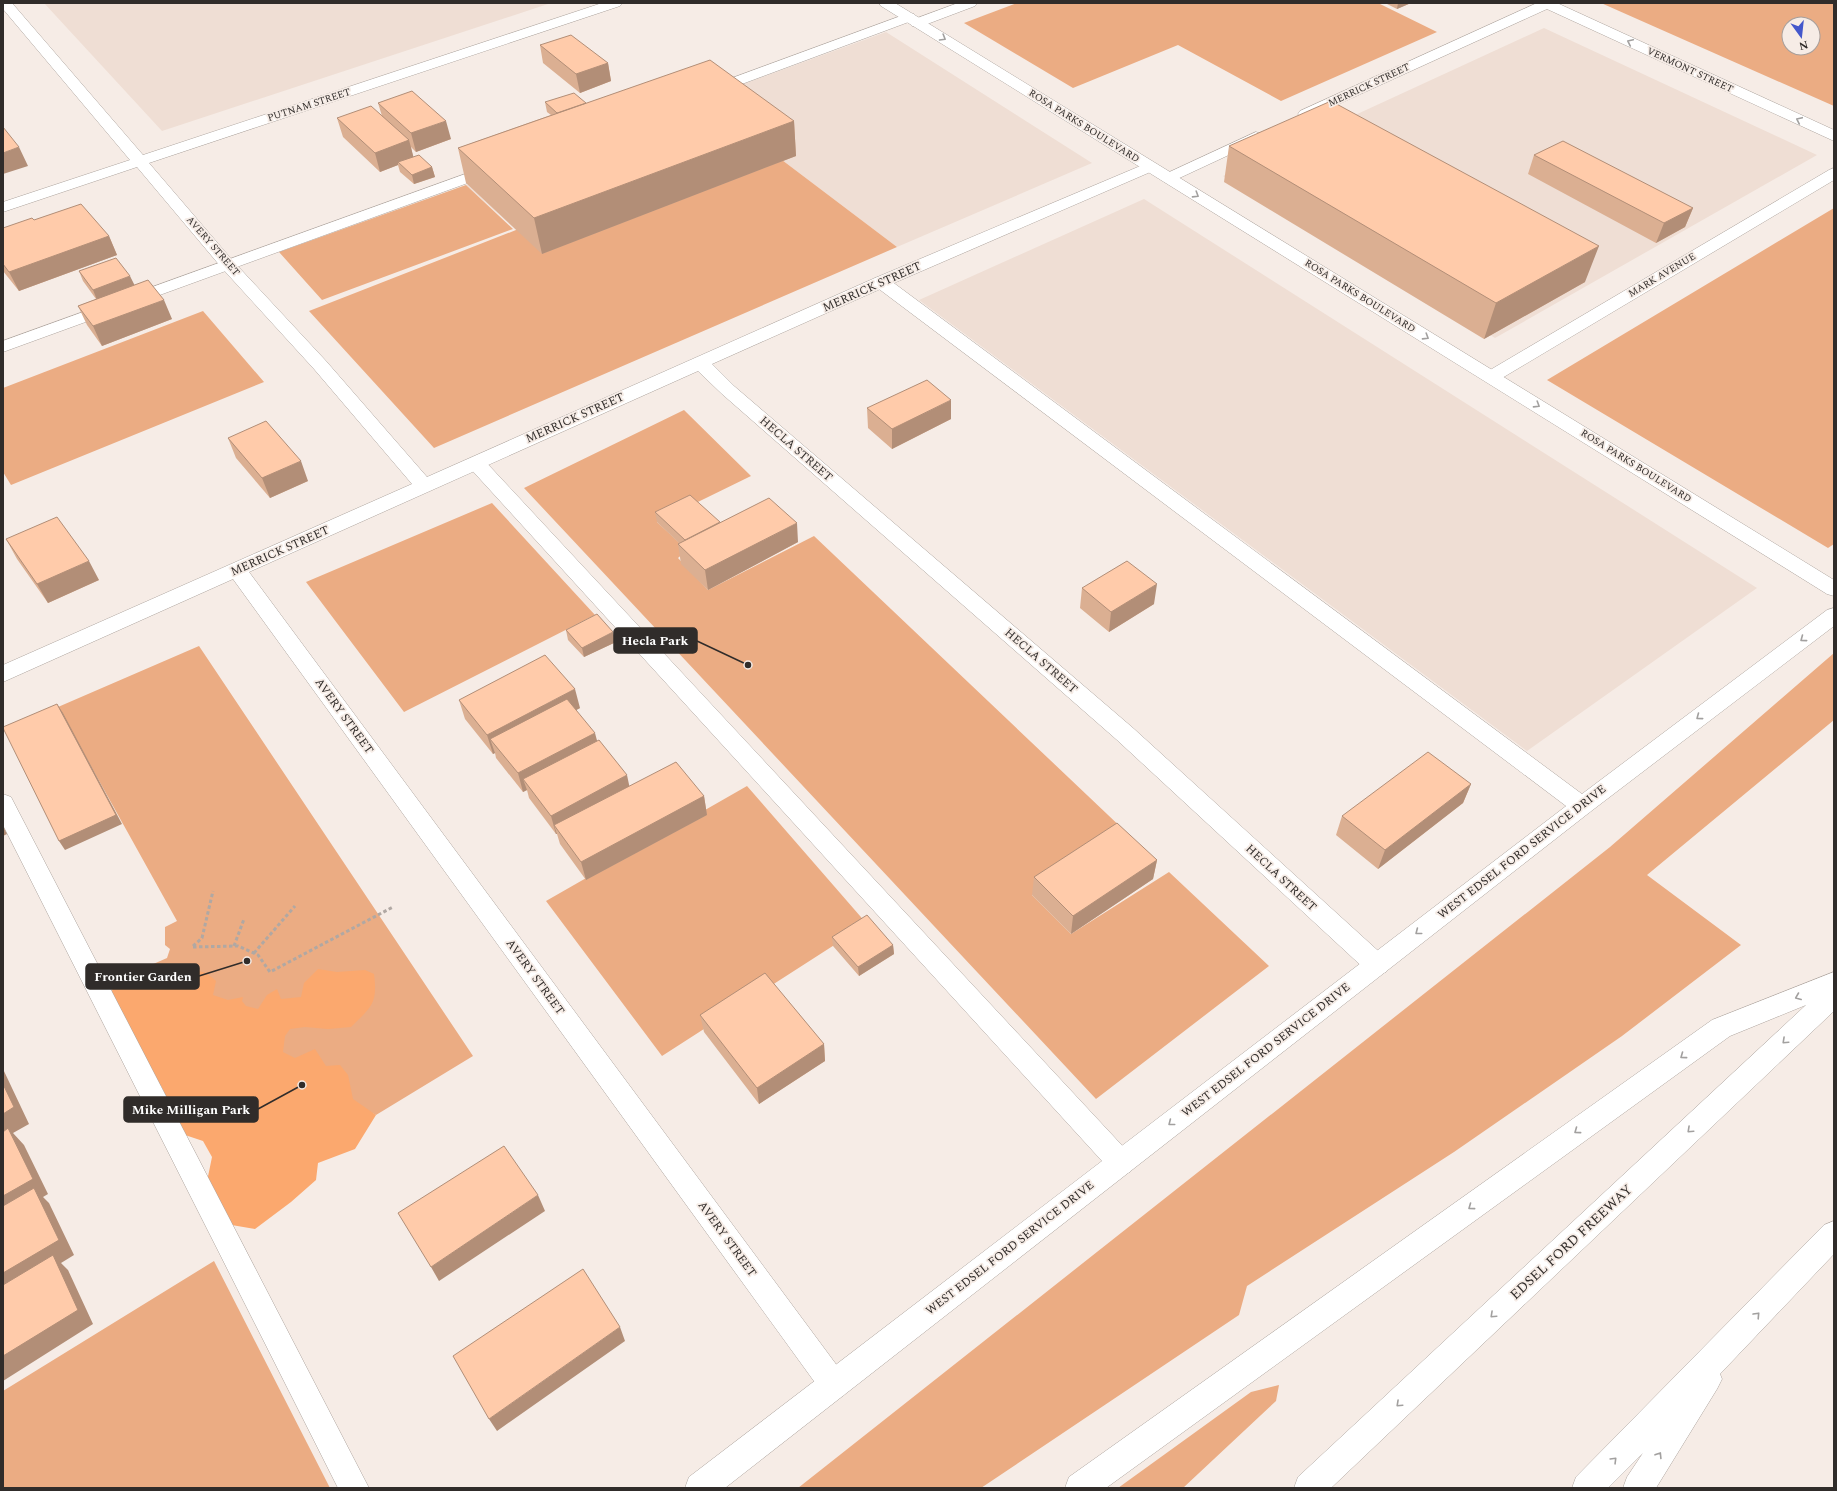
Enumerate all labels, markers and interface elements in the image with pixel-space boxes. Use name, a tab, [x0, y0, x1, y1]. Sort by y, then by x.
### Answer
north arrow	[1781, 16, 1821, 56]
one-way arrow	[939, 34, 946, 41]
text: N	[1797, 36, 1810, 55]
one-way arrow	[1626, 39, 1634, 47]
street label: VERMONT STREET	[1644, 43, 1736, 97]
street label: MERRICK STREET	[1325, 59, 1413, 111]
street label: PUTNAM STREET	[265, 84, 353, 126]
street label: ROSA PARKS BOULEVARD	[1025, 85, 1143, 167]
one-way arrow	[1795, 117, 1803, 125]
one-way arrow	[1192, 190, 1199, 198]
street label: AVERY STREET	[182, 212, 244, 280]
street label: MARK AVENUE	[1625, 248, 1699, 302]
street label: ROSA PARKS BOULEVARD	[1301, 255, 1419, 337]
street label: MERRICK STREET	[820, 257, 924, 317]
one-way arrow	[1422, 332, 1429, 339]
street label: MERRICK STREET	[523, 388, 627, 448]
one-way arrow	[1533, 400, 1540, 408]
street label: HECLA STREET	[755, 412, 837, 486]
street label: ROSA PARKS BOULEVARD	[1577, 425, 1695, 507]
street label: MERRICK STREET	[228, 521, 332, 581]
street label: HECLA STREET	[1000, 624, 1082, 698]
callout: Hecla Park	[614, 628, 697, 653]
text: Hecla Park	[622, 631, 688, 651]
one-way arrow	[1800, 634, 1807, 641]
street label: AVERY STREET	[310, 674, 378, 758]
one-way arrow	[1697, 712, 1704, 719]
street label: WEST EDSEL FORD SERVICE DRIVE	[1434, 780, 1610, 924]
street label: HECLA STREET	[1241, 840, 1321, 916]
one-way arrow	[1416, 928, 1423, 935]
street label: AVERY STREET	[501, 935, 569, 1019]
callout: Frontier Garden	[86, 964, 199, 989]
text: Frontier Garden	[94, 967, 192, 987]
street label: WEST EDSEL FORD SERVICE DRIVE	[1178, 978, 1354, 1122]
one-way arrow	[1794, 993, 1801, 1001]
one-way arrow	[1782, 1036, 1790, 1044]
one-way arrow	[1680, 1051, 1687, 1058]
callout: Mike Milligan Park	[124, 1097, 258, 1122]
text: Mike Milligan Park	[132, 1100, 250, 1120]
one-way arrow	[1169, 1119, 1176, 1126]
one-way arrow	[1687, 1125, 1695, 1133]
one-way arrow	[1574, 1126, 1581, 1134]
street label: WEST EDSEL FORD SERVICE DRIVE	[922, 1176, 1098, 1320]
street label: EDSEL FORD FREEWAY	[1505, 1179, 1637, 1305]
street label: AVERY STREET	[693, 1197, 761, 1281]
one-way arrow	[1469, 1202, 1476, 1209]
one-way arrow	[1490, 1310, 1498, 1318]
one-way arrow	[1752, 1312, 1759, 1319]
one-way arrow	[1396, 1399, 1403, 1406]
one-way arrow	[1655, 1452, 1662, 1459]
one-way arrow	[1609, 1457, 1617, 1465]

